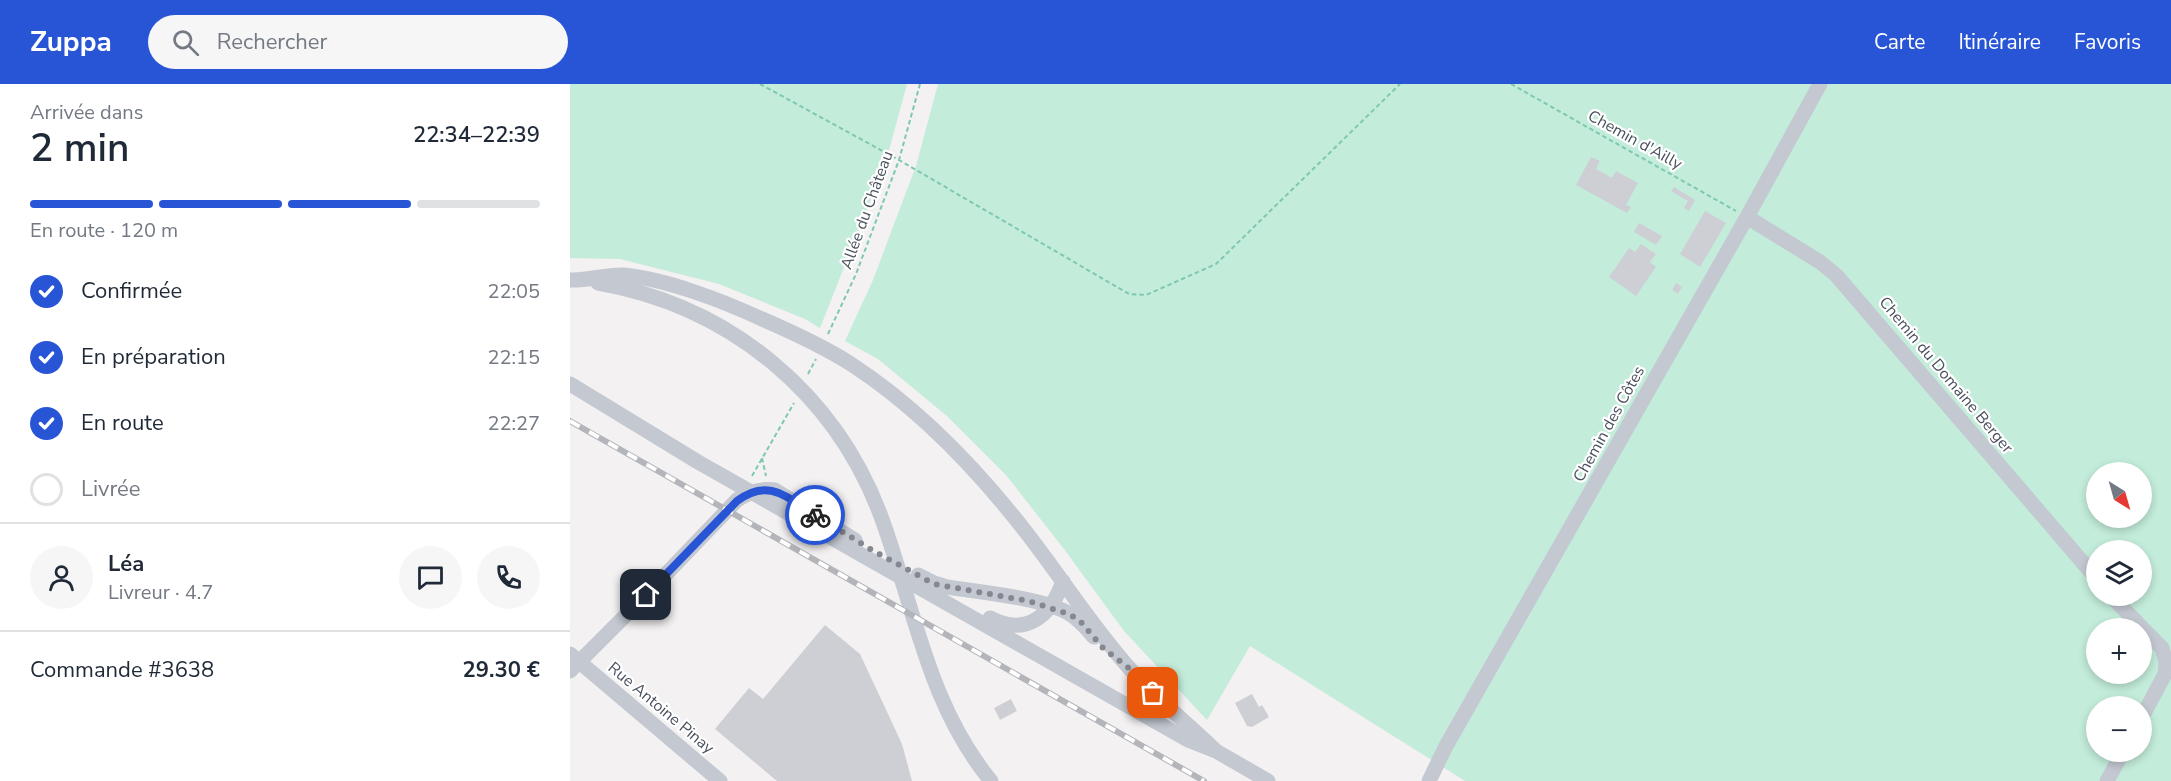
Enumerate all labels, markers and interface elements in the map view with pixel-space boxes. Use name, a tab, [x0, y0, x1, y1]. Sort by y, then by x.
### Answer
search box	[148, 15, 568, 69]
text: Zuppa	[30, 23, 112, 61]
icon: search	[169, 26, 202, 59]
text: Rechercher	[217, 27, 327, 57]
text: Carte	[1874, 28, 1925, 56]
text: Itinéraire	[1958, 28, 2041, 56]
text: Favoris	[2074, 28, 2141, 56]
text: Arrivée dans	[30, 99, 143, 126]
street label: Chemin d'Ailly	[1584, 105, 1687, 175]
text: 22:34–22:39	[413, 120, 540, 150]
text: 2 min	[30, 122, 129, 175]
street label: Allée du Château	[835, 148, 899, 272]
text: En route · 120 m	[30, 217, 178, 244]
icon: check	[30, 275, 63, 308]
text: Confirmée	[81, 276, 182, 306]
text: 22:05	[487, 278, 540, 305]
street label: Chemin du Domaine Berger	[1874, 292, 2018, 458]
icon: check	[30, 341, 63, 374]
text: En préparation	[81, 342, 226, 372]
text: 22:15	[487, 344, 540, 371]
street label: Chemin des Côtes	[1568, 362, 1650, 486]
icon: check	[30, 407, 63, 440]
text: En route	[81, 408, 164, 438]
text: 22:27	[487, 410, 540, 437]
north arrow	[2086, 462, 2152, 528]
map controls	[2086, 462, 2152, 762]
text: Livrée	[81, 474, 141, 504]
courier	[785, 485, 845, 545]
icon: bike	[799, 499, 832, 532]
button: layers	[2086, 540, 2152, 606]
button: person	[30, 546, 93, 609]
button: chat	[399, 546, 462, 609]
button: phone	[477, 546, 540, 609]
text: Léa	[108, 549, 144, 579]
pin	[620, 569, 671, 620]
icon: home	[629, 578, 662, 611]
text: Livreur · 4.7	[108, 579, 213, 606]
button: +	[2086, 618, 2152, 684]
text: Commande #3638	[30, 655, 214, 685]
text: 29.30 €	[463, 655, 540, 685]
street label: Rue Antoine Pinay	[603, 657, 719, 759]
pin	[1127, 667, 1178, 718]
icon: bag	[1136, 676, 1169, 709]
button: −	[2086, 696, 2152, 762]

